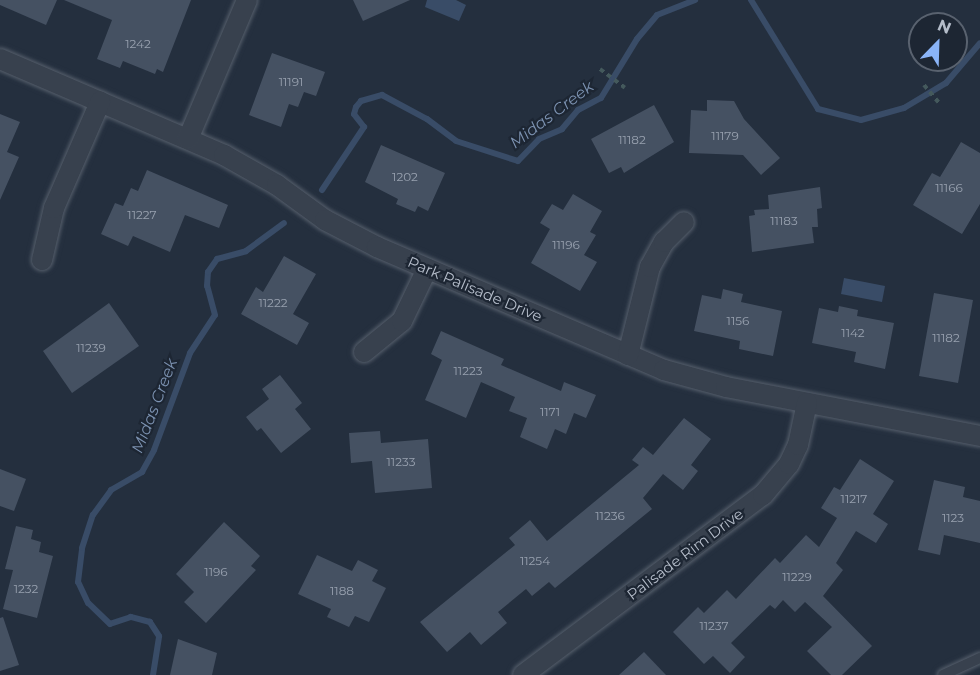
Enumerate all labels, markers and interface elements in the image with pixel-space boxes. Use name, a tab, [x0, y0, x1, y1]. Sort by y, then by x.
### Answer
north arrow	[908, 12, 968, 72]
text: N	[935, 16, 954, 38]
house number: 1242	[125, 37, 151, 51]
house number: 11191	[279, 75, 303, 89]
water label: Midas Creek	[506, 77, 598, 153]
house number: 11179	[711, 129, 739, 143]
house number: 11182	[618, 133, 646, 147]
house number: 1202	[392, 170, 418, 184]
house number: 11166	[935, 181, 963, 195]
house number: 11227	[127, 208, 157, 222]
house number: 11183	[770, 214, 798, 228]
house number: 11196	[552, 238, 580, 252]
street label: Park Palisade Drive	[405, 253, 545, 325]
house number: 11222	[258, 296, 288, 310]
house number: 1156	[727, 314, 749, 328]
house number: 1142	[841, 326, 865, 340]
house number: 11182	[932, 331, 960, 345]
house number: 11239	[76, 341, 106, 355]
water label: Midas Creek	[128, 356, 182, 456]
house number: 11223	[453, 364, 483, 378]
house number: 1171	[540, 405, 560, 419]
house number: 11233	[387, 455, 415, 469]
house number: 11217	[841, 492, 867, 506]
street label: Palisade Rim Drive	[623, 504, 747, 604]
house number: 11236	[595, 509, 625, 523]
house number: 1123	[942, 511, 964, 525]
house number: 11254	[520, 554, 550, 568]
house number: 1196	[204, 565, 228, 579]
house number: 11229	[782, 570, 812, 584]
house number: 1232	[14, 582, 38, 596]
house number: 1188	[330, 584, 354, 598]
house number: 11237	[699, 619, 729, 633]

